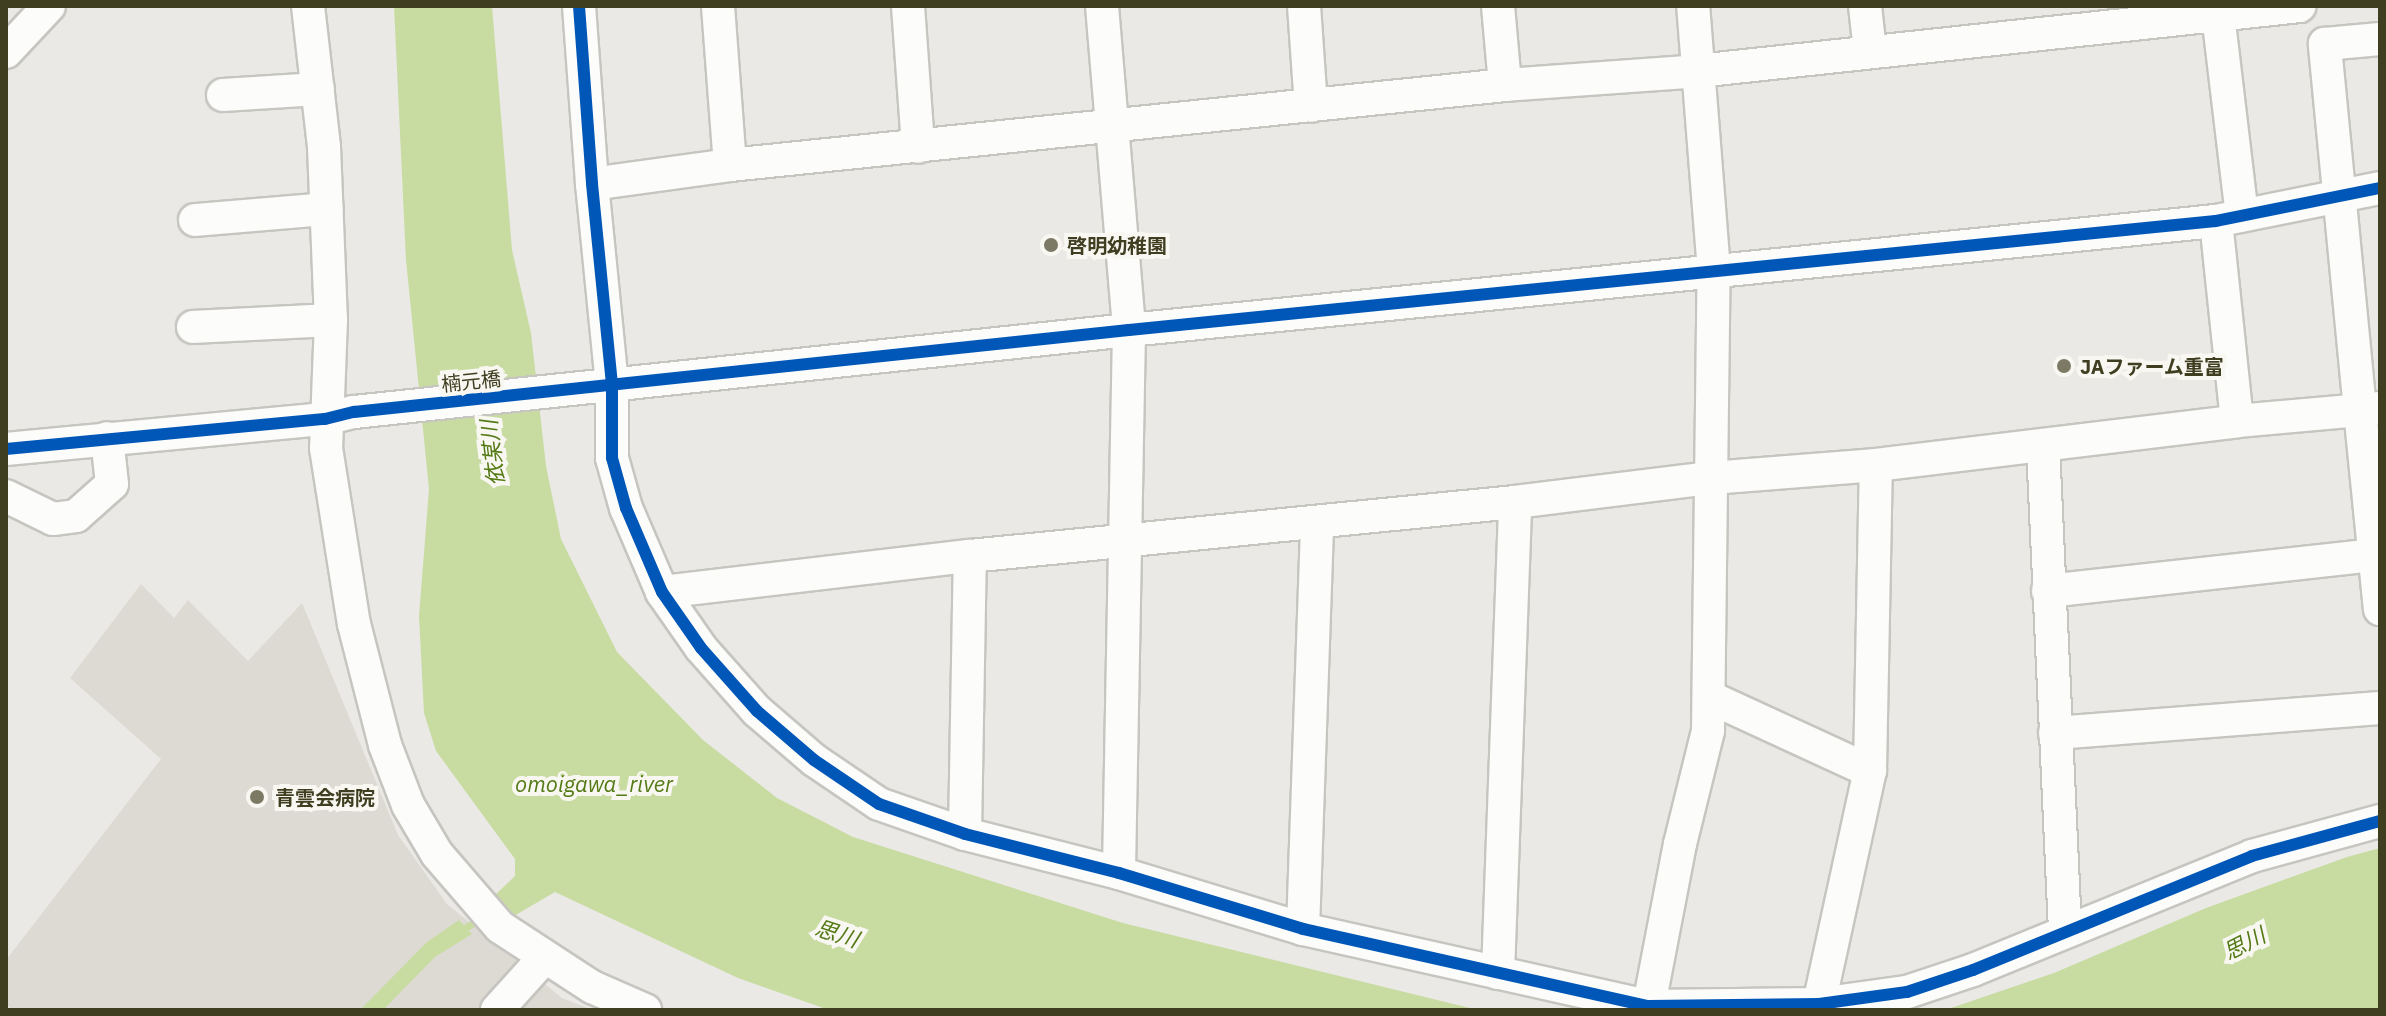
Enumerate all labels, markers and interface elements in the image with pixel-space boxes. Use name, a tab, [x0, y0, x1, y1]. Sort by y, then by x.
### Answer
place label: 啓明幼稚園	[1067, 233, 1167, 257]
marker: 啓明幼稚園	[1042, 236, 1060, 254]
place label: JAファーム重富	[2080, 354, 2224, 378]
marker: JAファーム重富	[2055, 357, 2073, 375]
street label: 楠元橋	[440, 366, 502, 396]
water label: 依某川	[475, 419, 509, 487]
water label: omoigawa_river	[515, 771, 673, 797]
place label: 青雲会病院	[275, 785, 375, 809]
marker: 青雲会病院	[246, 786, 268, 808]
water label: 思川	[812, 914, 862, 952]
water label: 思川	[2218, 921, 2270, 965]

